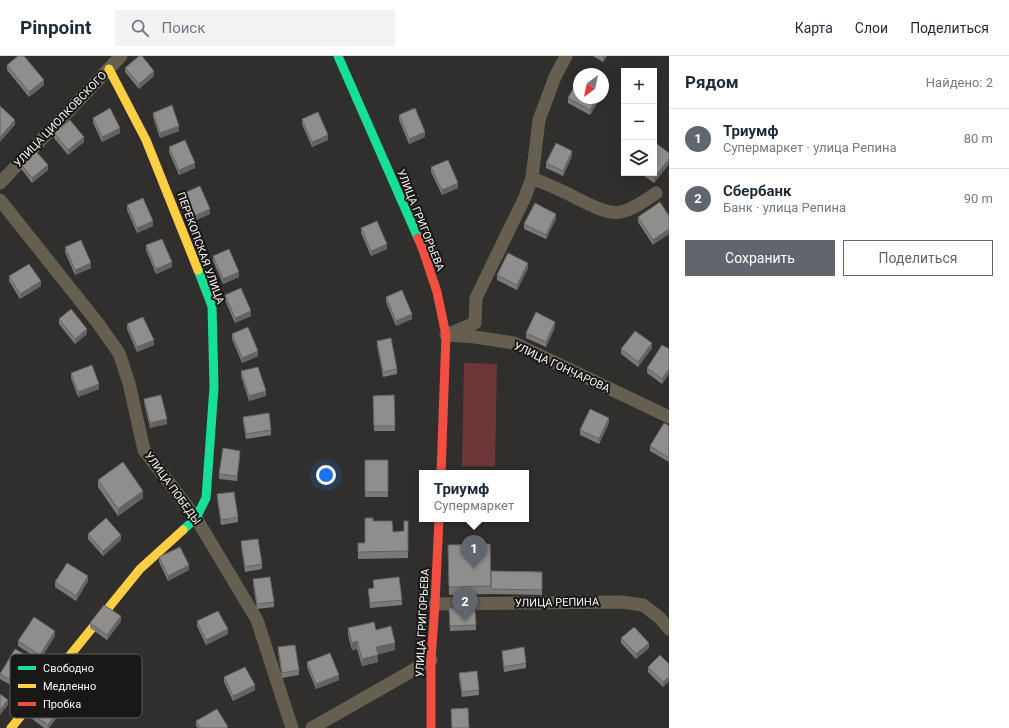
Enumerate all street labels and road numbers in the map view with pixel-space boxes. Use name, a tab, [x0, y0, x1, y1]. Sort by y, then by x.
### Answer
street label: УЛИЦА ЦИОЛКОВСКОГО	[11, 69, 109, 170]
street label: УЛИЦА ГРИГОРЬЕВА	[394, 167, 447, 274]
street label: ПЕРЕКОПСКАЯ УЛИЦА	[174, 190, 227, 307]
street label: УЛИЦА ГОНЧАРОВА	[512, 339, 613, 396]
street label: УЛИЦА ПОБЕДЫ	[142, 449, 203, 527]
street label: УЛИЦА ГРИГОРЬЕВА	[413, 568, 432, 678]
street label: УЛИЦА РЕПИНА	[515, 595, 600, 610]

